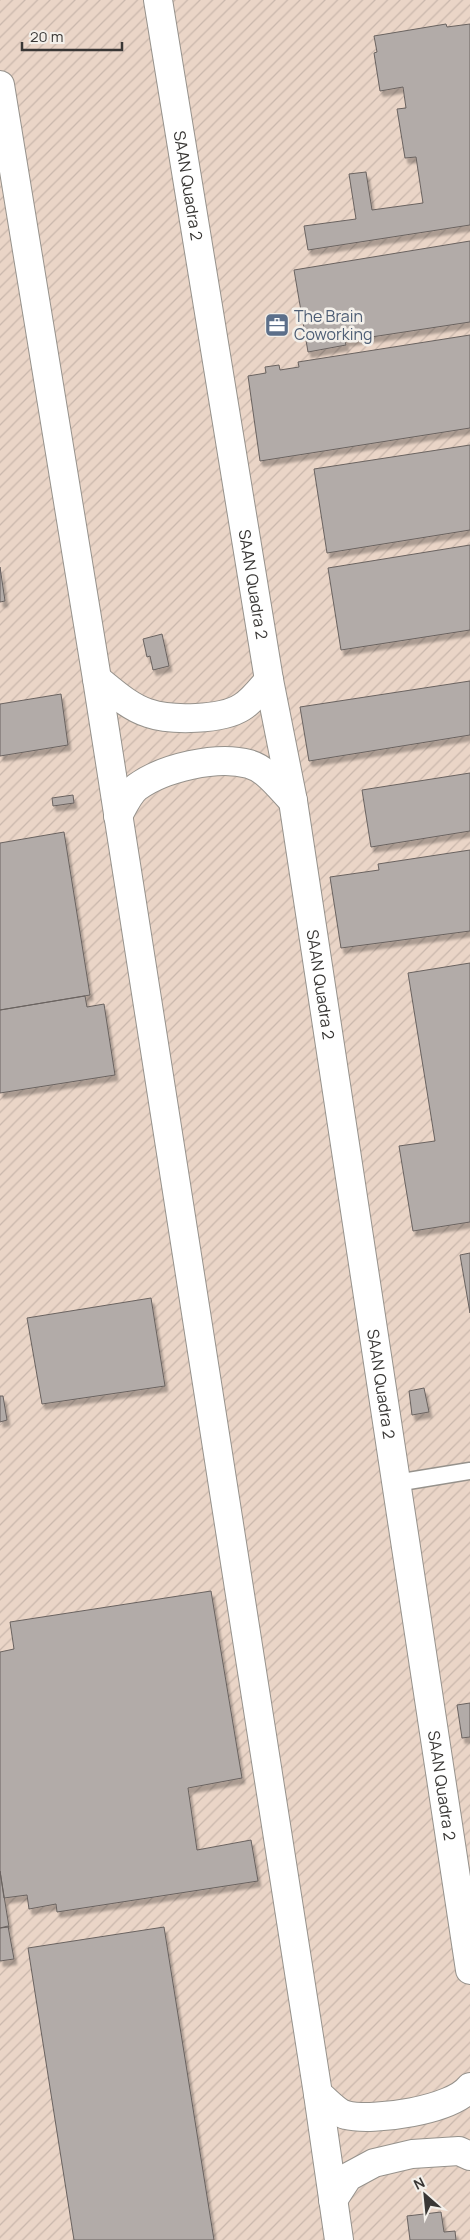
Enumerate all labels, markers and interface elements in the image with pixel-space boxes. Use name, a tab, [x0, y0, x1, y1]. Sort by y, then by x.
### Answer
scale bar	[22, 20, 122, 52]
text: 20 m	[30, 26, 63, 47]
street label: SAAN Quadra 2	[168, 129, 208, 242]
place label: The Brain Coworking	[294, 305, 372, 345]
office icon: The Brain Coworking	[264, 312, 290, 338]
street label: SAAN Quadra 2	[234, 528, 273, 641]
street label: SAAN Quadra 2	[302, 928, 340, 1041]
street label: SAAN Quadra 2	[362, 1327, 400, 1441]
street label: SAAN Quadra 2	[423, 1729, 461, 1842]
north arrow	[400, 2170, 450, 2220]
text: N	[410, 2172, 428, 2194]

